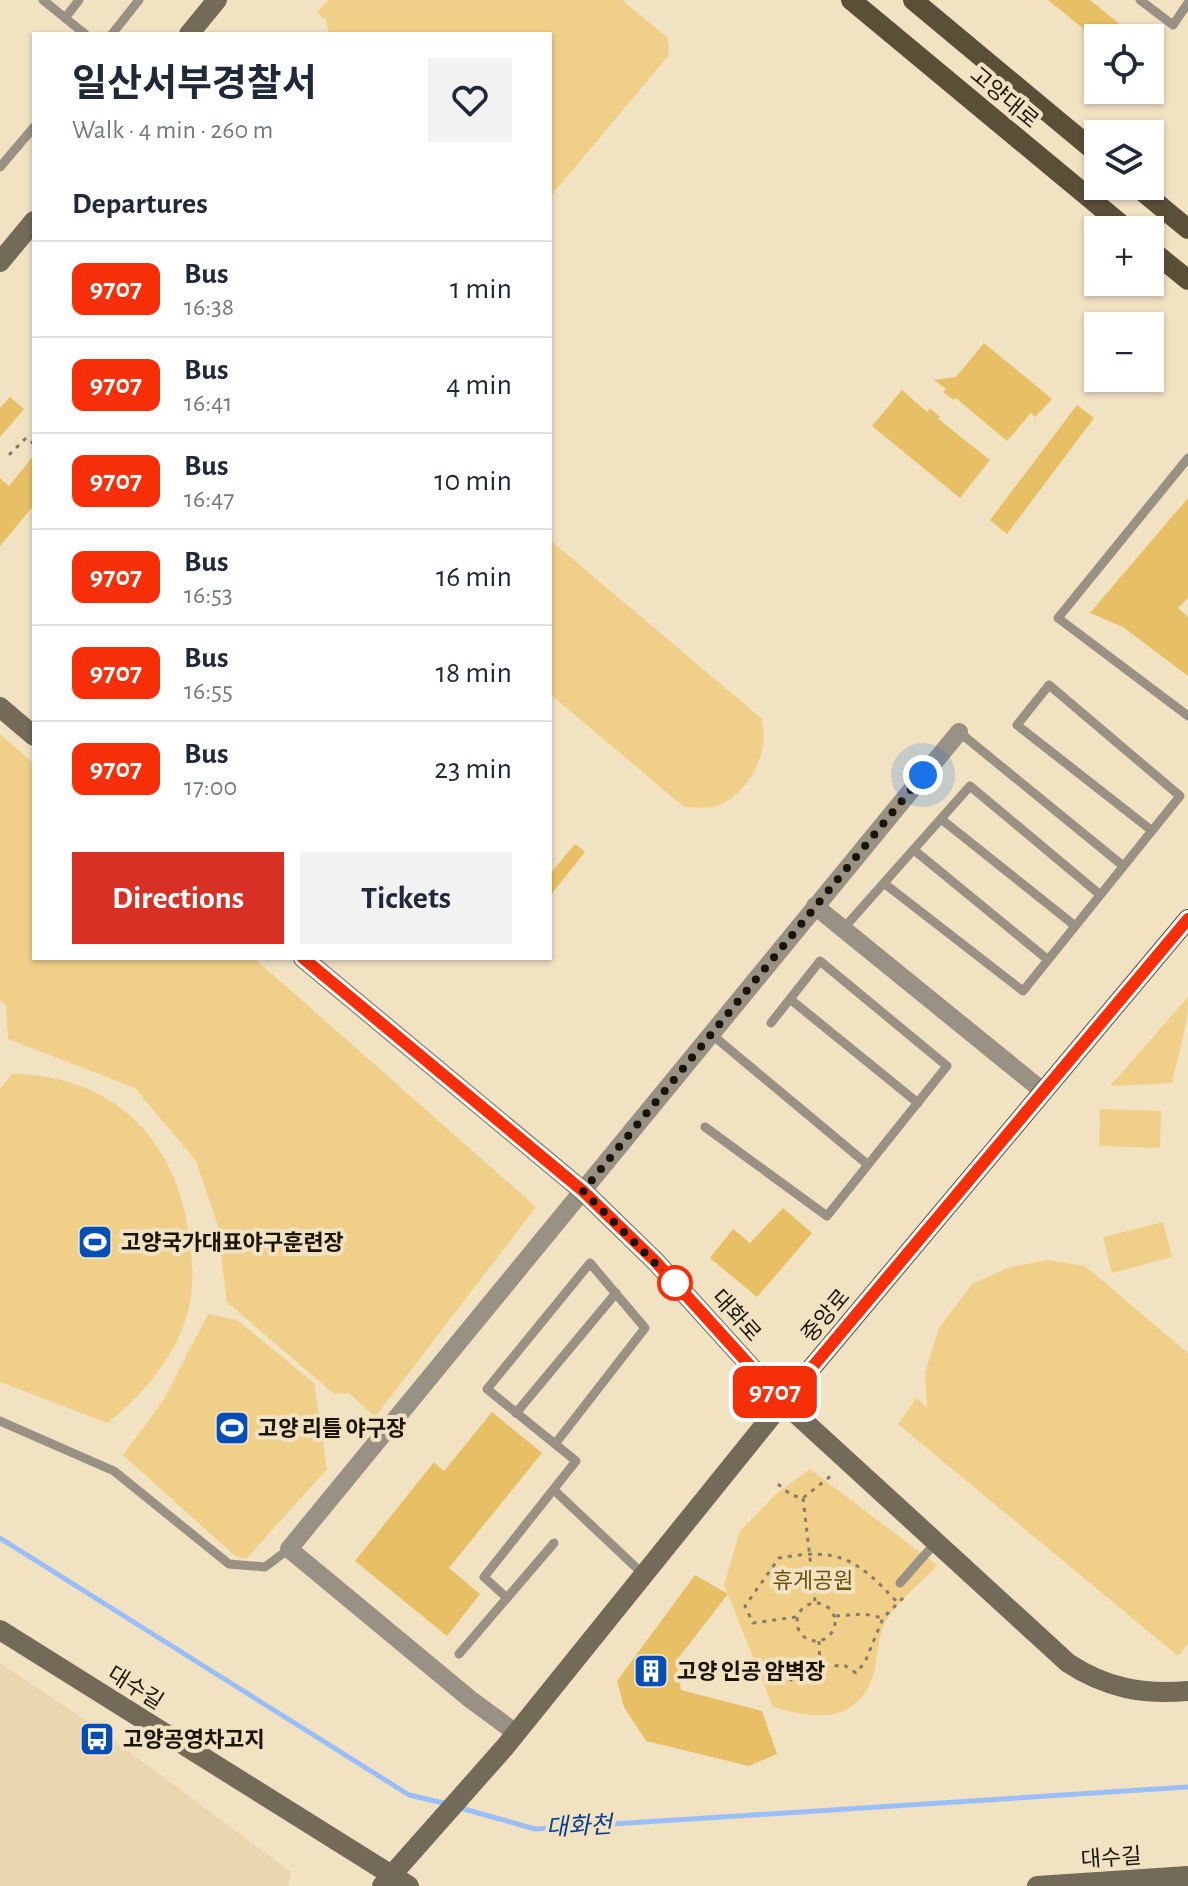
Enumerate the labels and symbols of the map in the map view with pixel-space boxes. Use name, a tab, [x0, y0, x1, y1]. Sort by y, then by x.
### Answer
street label: 고양대로	[966, 63, 1043, 132]
your location	[903, 755, 943, 795]
sports icon: 고양국가대표야구훈련장	[76, 1223, 114, 1261]
place label: 고양국가대표야구훈련장	[121, 1231, 344, 1254]
unlabelled marker	[658, 1266, 692, 1300]
street label: 대화로	[708, 1285, 765, 1346]
street label: 중앙로	[797, 1285, 854, 1346]
line badge: 9707	[719, 1366, 831, 1418]
sports icon: 고양 리틀 야구장	[213, 1409, 251, 1447]
place label: 고양 리틀 야구장	[258, 1417, 406, 1440]
park label: 휴게공원	[773, 1569, 853, 1592]
building icon: 고양 인공 암벽장	[632, 1652, 670, 1690]
place label: 고양 인공 암벽장	[677, 1660, 825, 1683]
street label: 대수길	[104, 1662, 168, 1713]
bus stop icon: 고양공영차고지	[78, 1720, 116, 1758]
place label: 고양공영차고지	[123, 1728, 265, 1751]
water label: 대화천	[545, 1812, 616, 1841]
street label: 대수길	[1080, 1844, 1142, 1871]

